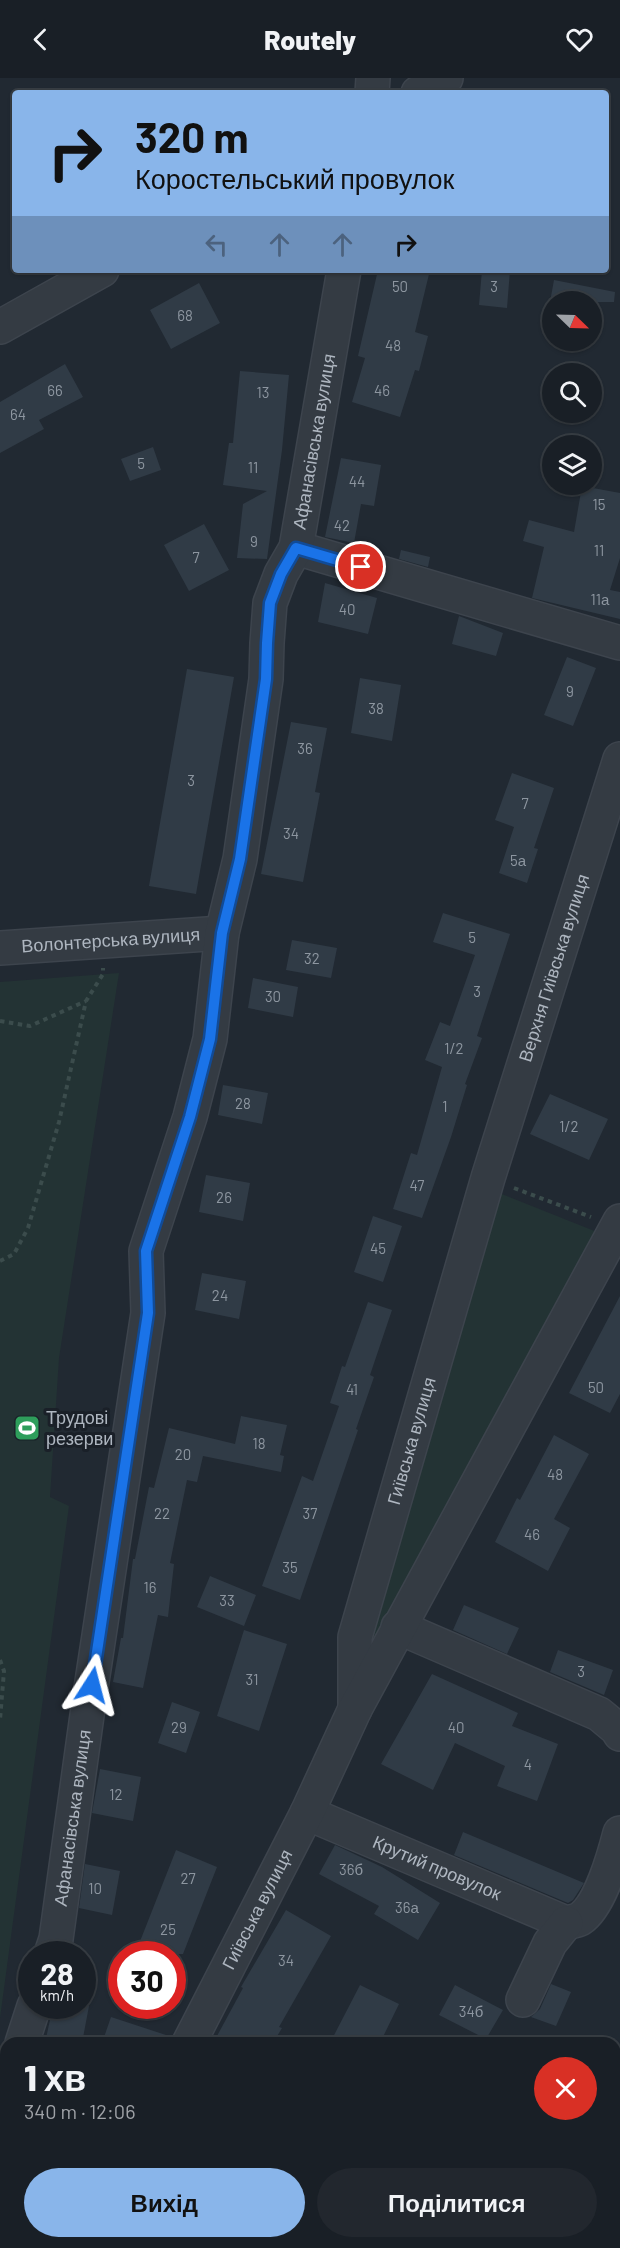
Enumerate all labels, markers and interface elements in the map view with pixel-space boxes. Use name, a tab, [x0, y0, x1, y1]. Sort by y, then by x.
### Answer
icon: back	[24, 23, 57, 56]
text: Routely	[264, 23, 356, 55]
icon: heart	[563, 23, 596, 56]
text: 320 m	[135, 111, 249, 161]
icon: right	[36, 114, 114, 192]
text: Коростельський провулок	[135, 162, 454, 194]
icon: left	[200, 228, 233, 261]
icon: ahead	[263, 228, 296, 261]
icon: ahead	[326, 228, 359, 261]
icon: right	[389, 228, 422, 261]
house number: 50	[392, 277, 408, 295]
house number: 3	[490, 277, 498, 295]
north arrow	[542, 291, 602, 351]
map controls	[542, 291, 602, 495]
house number: 68	[177, 306, 193, 324]
house number: 48	[385, 336, 401, 354]
street label: Афанасівська вулиця	[287, 352, 339, 531]
button: search	[542, 363, 602, 423]
house number: 66	[47, 381, 63, 399]
house number: 46	[374, 381, 390, 399]
house number: 13	[257, 383, 269, 401]
house number: 64	[10, 405, 26, 423]
button: layers	[542, 435, 602, 495]
house number: 5	[137, 454, 145, 472]
house number: 11	[248, 458, 258, 476]
house number: 44	[349, 472, 365, 490]
house number: 15	[593, 495, 605, 513]
house number: 42	[334, 516, 350, 534]
house number: 9	[250, 532, 258, 550]
pin	[335, 541, 386, 592]
house number: 11	[594, 541, 604, 559]
house number: 7	[192, 548, 200, 566]
icon: arrive	[344, 550, 377, 583]
house number: 11а	[591, 590, 610, 608]
house number: 40	[339, 600, 355, 618]
house number: 9	[566, 682, 574, 700]
house number: 38	[368, 699, 384, 717]
house number: 36	[297, 739, 313, 757]
house number: 3	[187, 771, 195, 789]
house number: 7	[521, 794, 529, 812]
house number: 34	[283, 824, 299, 842]
house number: 5а	[510, 851, 527, 869]
street label: Верхня Гиївська вулиця	[513, 871, 593, 1065]
street label: Волонтерська вулиця	[21, 923, 201, 957]
house number: 5	[468, 928, 476, 946]
house number: 32	[304, 949, 320, 967]
house number: 3	[473, 982, 481, 1000]
house number: 30	[265, 987, 281, 1005]
house number: 1/2	[444, 1039, 464, 1057]
house number: 28	[235, 1094, 251, 1112]
house number: 1	[442, 1097, 448, 1115]
house number: 1/2	[559, 1117, 579, 1135]
house number: 47	[410, 1176, 424, 1194]
house number: 26	[216, 1188, 232, 1206]
house number: 45	[370, 1239, 386, 1257]
house number: 24	[212, 1286, 228, 1304]
street label: Гиївська вулиця	[382, 1374, 440, 1507]
house number: 50	[588, 1378, 604, 1396]
house number: 41	[346, 1380, 358, 1398]
place label: Трудові резерви	[46, 1406, 113, 1449]
sports icon: Трудові резерви	[12, 1413, 42, 1443]
house number: 18	[252, 1434, 266, 1452]
house number: 20	[175, 1445, 191, 1463]
house number: 48	[547, 1465, 563, 1483]
house number: 22	[154, 1504, 170, 1522]
house number: 37	[303, 1504, 317, 1522]
house number: 46	[524, 1525, 540, 1543]
house number: 35	[282, 1558, 298, 1576]
house number: 16	[144, 1578, 156, 1596]
house number: 33	[219, 1591, 235, 1609]
position arrow	[60, 1653, 124, 1717]
house number: 3	[577, 1662, 585, 1680]
house number: 31	[246, 1670, 258, 1688]
house number: 29	[171, 1718, 187, 1736]
house number: 40	[448, 1718, 464, 1736]
street label: Афанасівська вулиця	[49, 1728, 95, 1908]
house number: 4	[524, 1755, 532, 1773]
house number: 12	[109, 1785, 123, 1803]
street label: Крутий провулок	[370, 1830, 505, 1904]
street label: Гиївська вулиця	[217, 1845, 296, 1973]
house number: 36б	[339, 1860, 363, 1878]
house number: 27	[180, 1869, 196, 1887]
house number: 10	[88, 1879, 102, 1897]
house number: 36а	[395, 1898, 420, 1916]
house number: 25	[160, 1920, 176, 1938]
speed limit sign: 30	[108, 1941, 186, 2019]
house number: 34	[278, 1951, 294, 1969]
text: 28	[40, 1955, 74, 1991]
text: km/h	[40, 1986, 74, 2004]
house number: 34б	[459, 2002, 483, 2020]
text: 1 хв	[24, 2055, 86, 2098]
button: close	[534, 2057, 597, 2120]
text: 340 m · 12:06	[24, 2099, 135, 2123]
button: Вихід	[24, 2168, 305, 2237]
button: Поділитися	[317, 2168, 597, 2237]

